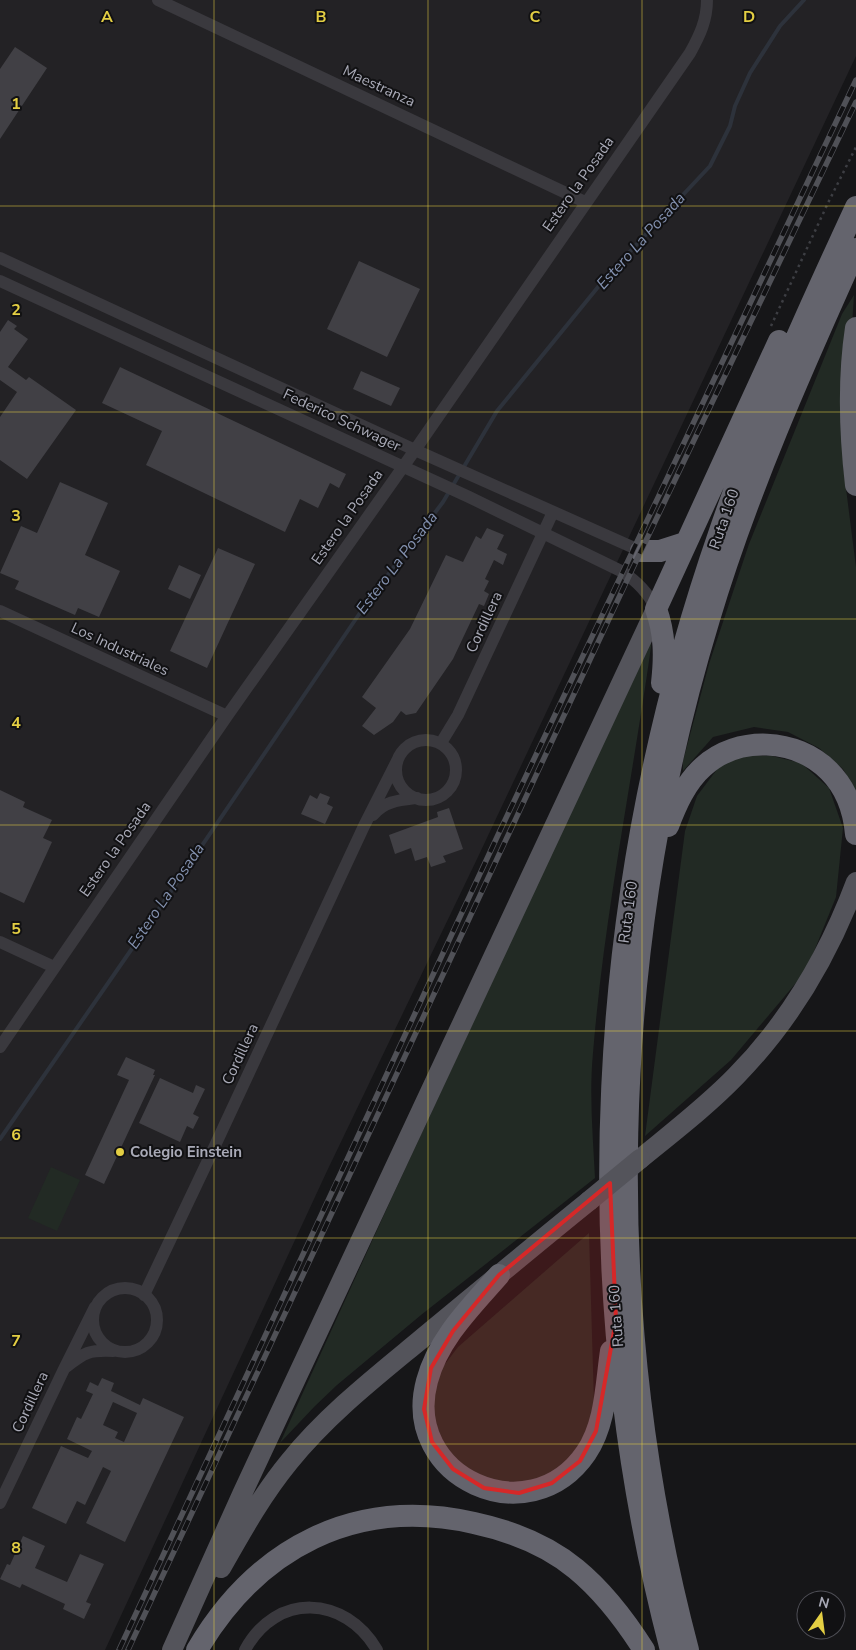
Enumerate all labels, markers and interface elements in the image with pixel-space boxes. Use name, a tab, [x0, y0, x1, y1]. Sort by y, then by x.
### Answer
text: A	[101, 6, 113, 28]
text: B	[315, 6, 327, 28]
text: C	[530, 6, 541, 28]
text: D	[743, 6, 755, 28]
street label: Maestranza	[340, 61, 418, 111]
text: 1	[11, 93, 21, 115]
street label: Estero la Posada	[538, 132, 618, 236]
water label: Estero La Posada	[592, 188, 690, 294]
text: 2	[11, 299, 21, 321]
street label: Federico Schwager	[280, 384, 405, 456]
street label: Estero la Posada	[307, 465, 387, 569]
street label: Ruta 160	[704, 486, 744, 552]
text: 3	[11, 505, 21, 527]
water label: Estero La Posada	[351, 507, 443, 619]
street label: Cordillera	[461, 588, 507, 656]
street label: Los Industriales	[68, 618, 172, 680]
text: 4	[11, 712, 21, 734]
street label: Estero la Posada	[75, 797, 155, 901]
water label: Estero La Posada	[122, 839, 210, 953]
street label: Ruta 160	[614, 880, 642, 944]
text: 5	[11, 918, 21, 940]
street label: Cordillera	[217, 1020, 263, 1088]
text: 6	[11, 1124, 21, 1146]
place label: Colegio Einstein	[130, 1142, 242, 1162]
marker: Colegio Einstein	[114, 1146, 126, 1158]
street label: Ruta 160	[604, 1284, 628, 1348]
text: 7	[11, 1330, 21, 1352]
street label: Cordillera	[7, 1368, 53, 1436]
text: 8	[11, 1537, 21, 1559]
north arrow	[796, 1590, 846, 1640]
text: N	[817, 1592, 831, 1613]

